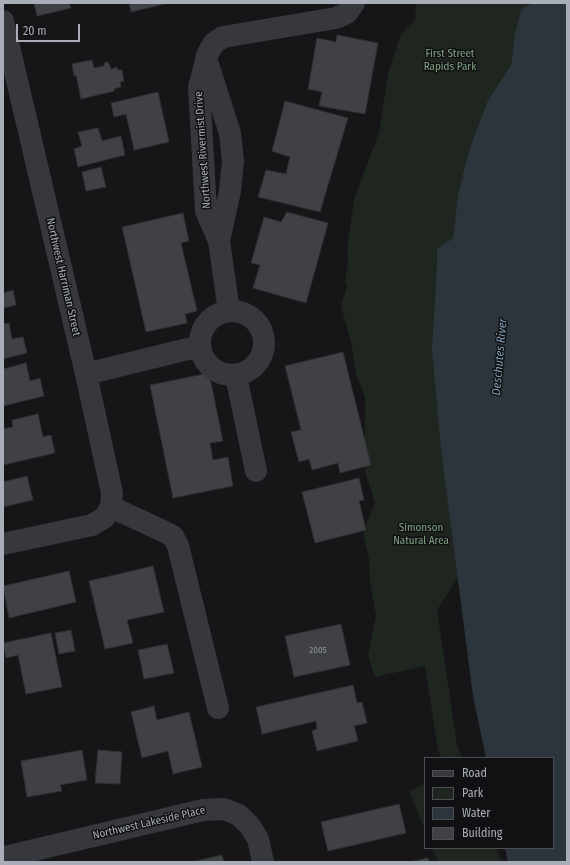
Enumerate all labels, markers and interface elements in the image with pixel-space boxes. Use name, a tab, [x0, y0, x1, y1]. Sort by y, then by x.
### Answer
scale bar	[18, 16, 82, 42]
text: 20 m	[23, 24, 47, 38]
park label: First Street Rapids Park	[424, 47, 476, 73]
street label: Northwest Rivermist Drive	[192, 91, 214, 209]
street label: Northwest Harriman Street	[43, 217, 83, 337]
water label: Deschutes River	[489, 318, 511, 396]
park label: Simonson Natural Area	[393, 521, 449, 547]
house number: 2005	[309, 645, 327, 655]
legend	[424, 757, 554, 849]
text: Road	[462, 766, 487, 780]
text: Park	[462, 786, 483, 800]
street label: Northwest Lakeside Place	[91, 804, 207, 842]
text: Water	[462, 806, 490, 820]
text: Building	[462, 826, 502, 840]

